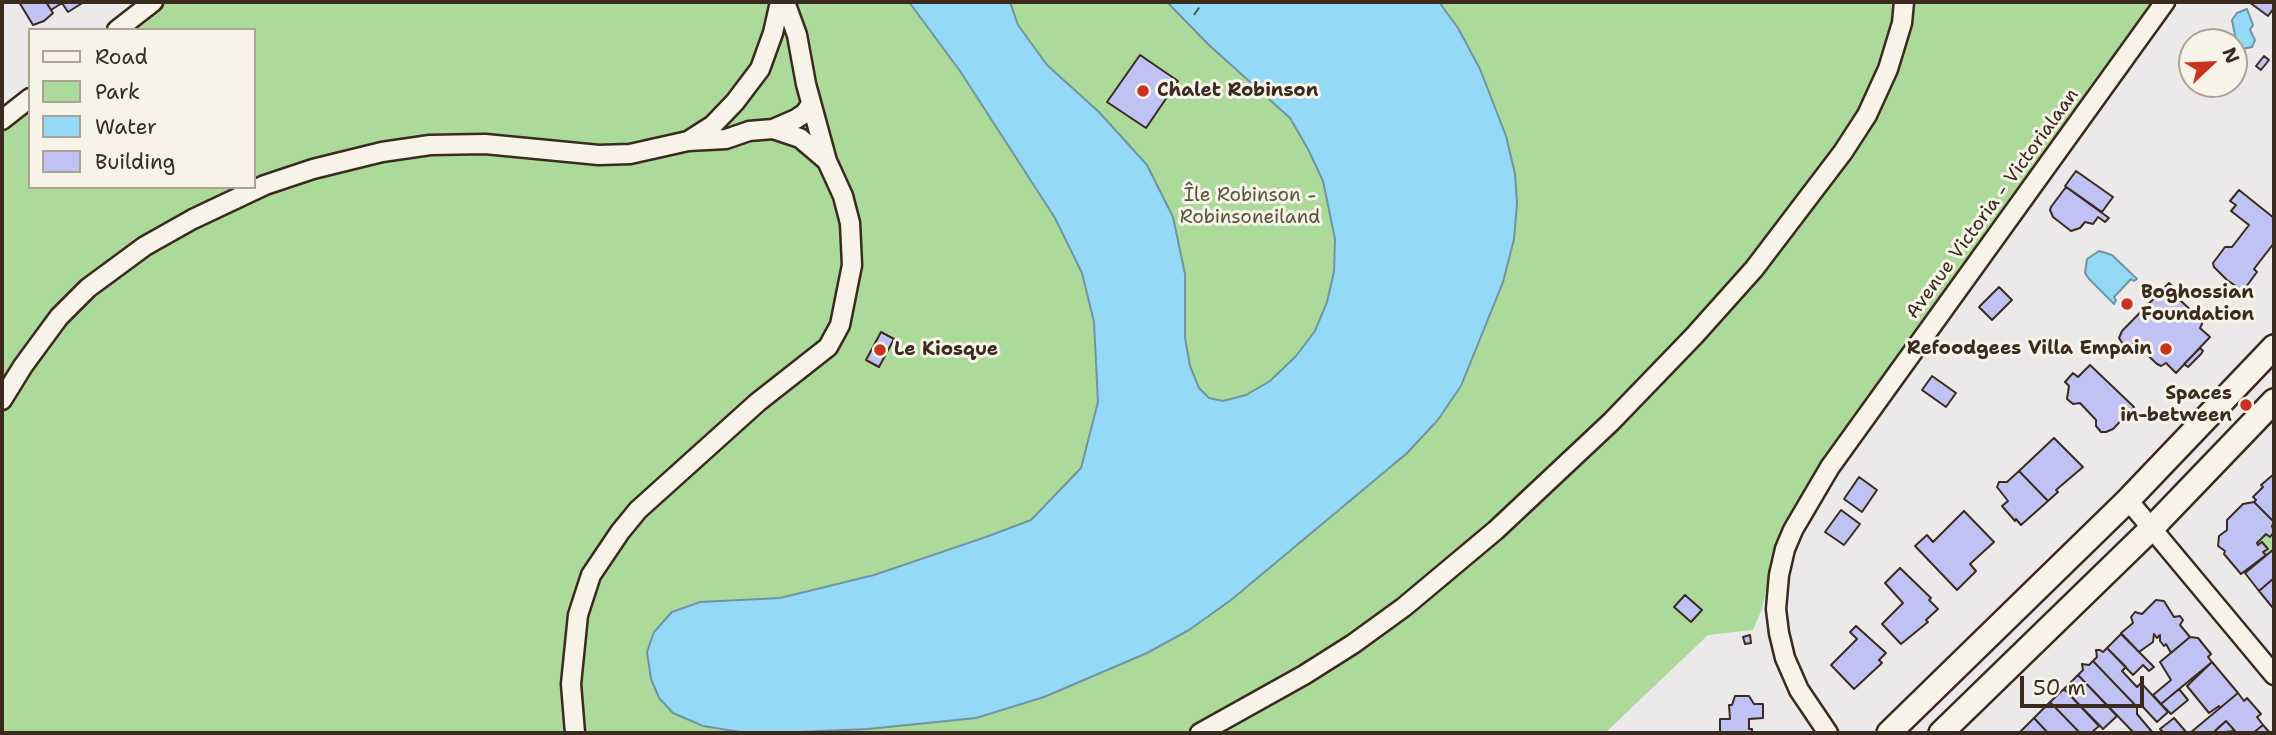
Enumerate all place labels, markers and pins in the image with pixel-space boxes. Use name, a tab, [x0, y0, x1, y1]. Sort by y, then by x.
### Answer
place label: Chalet Robinson	[1157, 80, 1318, 102]
marker: Chalet Robinson	[1135, 83, 1151, 99]
place label: Boghossian Foundation	[2141, 282, 2254, 326]
marker: Boghossian Foundation	[2119, 296, 2135, 312]
place label: Refoodgees Villa Empain	[1907, 338, 2152, 360]
place label: Le Kiosque	[894, 339, 998, 361]
marker: Refoodgees Villa Empain	[2158, 341, 2174, 357]
marker: Le Kiosque	[872, 342, 888, 358]
place label: Spaces in-between	[2120, 383, 2232, 427]
marker: Spaces in-between	[2238, 397, 2254, 413]

